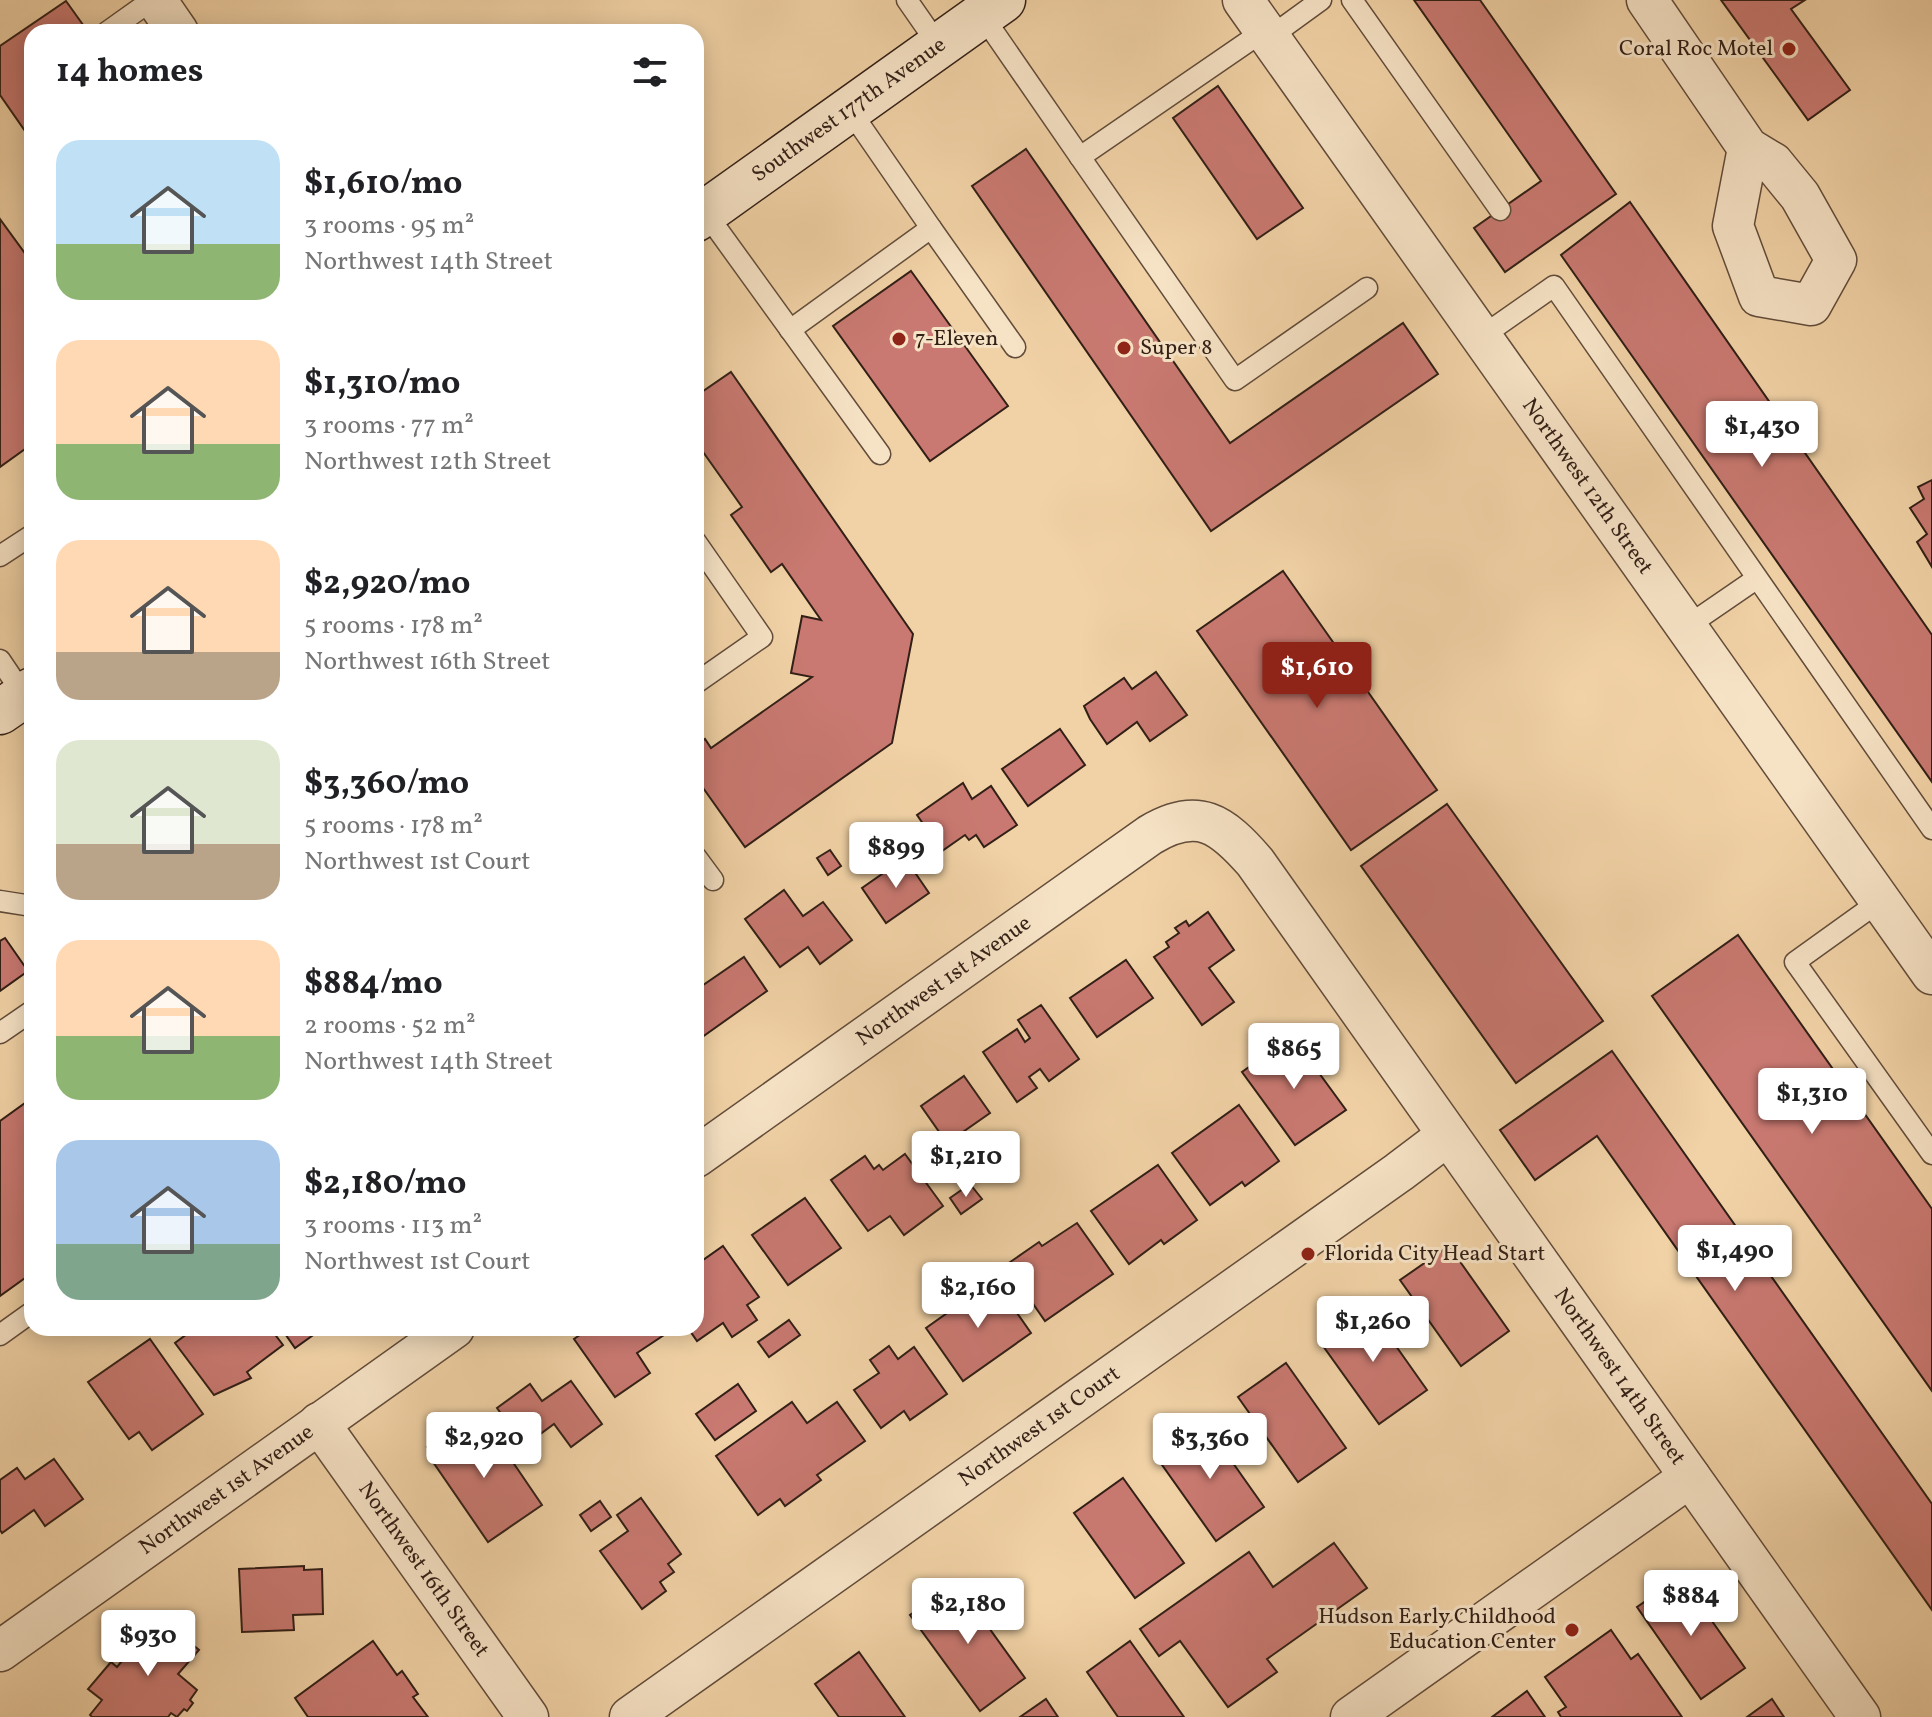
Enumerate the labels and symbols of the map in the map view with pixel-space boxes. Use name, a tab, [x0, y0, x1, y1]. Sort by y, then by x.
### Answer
street label: Southwest 177th Avenue	[746, 30, 953, 190]
place label: Coral Roc Motel	[1619, 34, 1773, 65]
marker: Coral Roc Motel	[1780, 40, 1798, 58]
place label: 7-Eleven	[915, 324, 998, 355]
marker: 7-Eleven	[890, 330, 908, 348]
place label: Super 8	[1140, 333, 1212, 364]
marker: Super 8	[1115, 339, 1133, 357]
street label: Northwest 12th Street	[1514, 392, 1660, 581]
pin: $1,430	[1697, 401, 1827, 469]
pin: $1,610	[1252, 642, 1382, 710]
pin: $899	[849, 822, 943, 890]
street label: Northwest 1st Avenue	[850, 908, 1038, 1054]
pin: $865	[1247, 1023, 1341, 1091]
pin: $1,310	[1747, 1068, 1877, 1136]
pin: $1,210	[901, 1131, 1031, 1199]
pin: $1,490	[1670, 1225, 1800, 1293]
place label: Florida City Head Start	[1324, 1239, 1545, 1270]
marker: Florida City Head Start	[1299, 1245, 1317, 1263]
pin: $2,160	[913, 1262, 1043, 1330]
street label: Northwest 14th Street	[1546, 1282, 1693, 1472]
pin: $1,260	[1308, 1296, 1438, 1364]
street label: Northwest 1st Court	[952, 1359, 1127, 1495]
pin: $2,920	[419, 1412, 549, 1480]
pin: $3,360	[1145, 1413, 1275, 1481]
street label: Northwest 1st Avenue	[133, 1417, 320, 1563]
street label: Northwest 16th Street	[350, 1476, 497, 1664]
pin: $884	[1644, 1570, 1738, 1638]
pin: $2,180	[903, 1578, 1033, 1646]
place label: Hudson Early Childhood Education Center	[1318, 1602, 1556, 1658]
pin: $930	[101, 1610, 195, 1678]
marker: Hudson Early Childhood Education Center	[1563, 1621, 1581, 1639]

